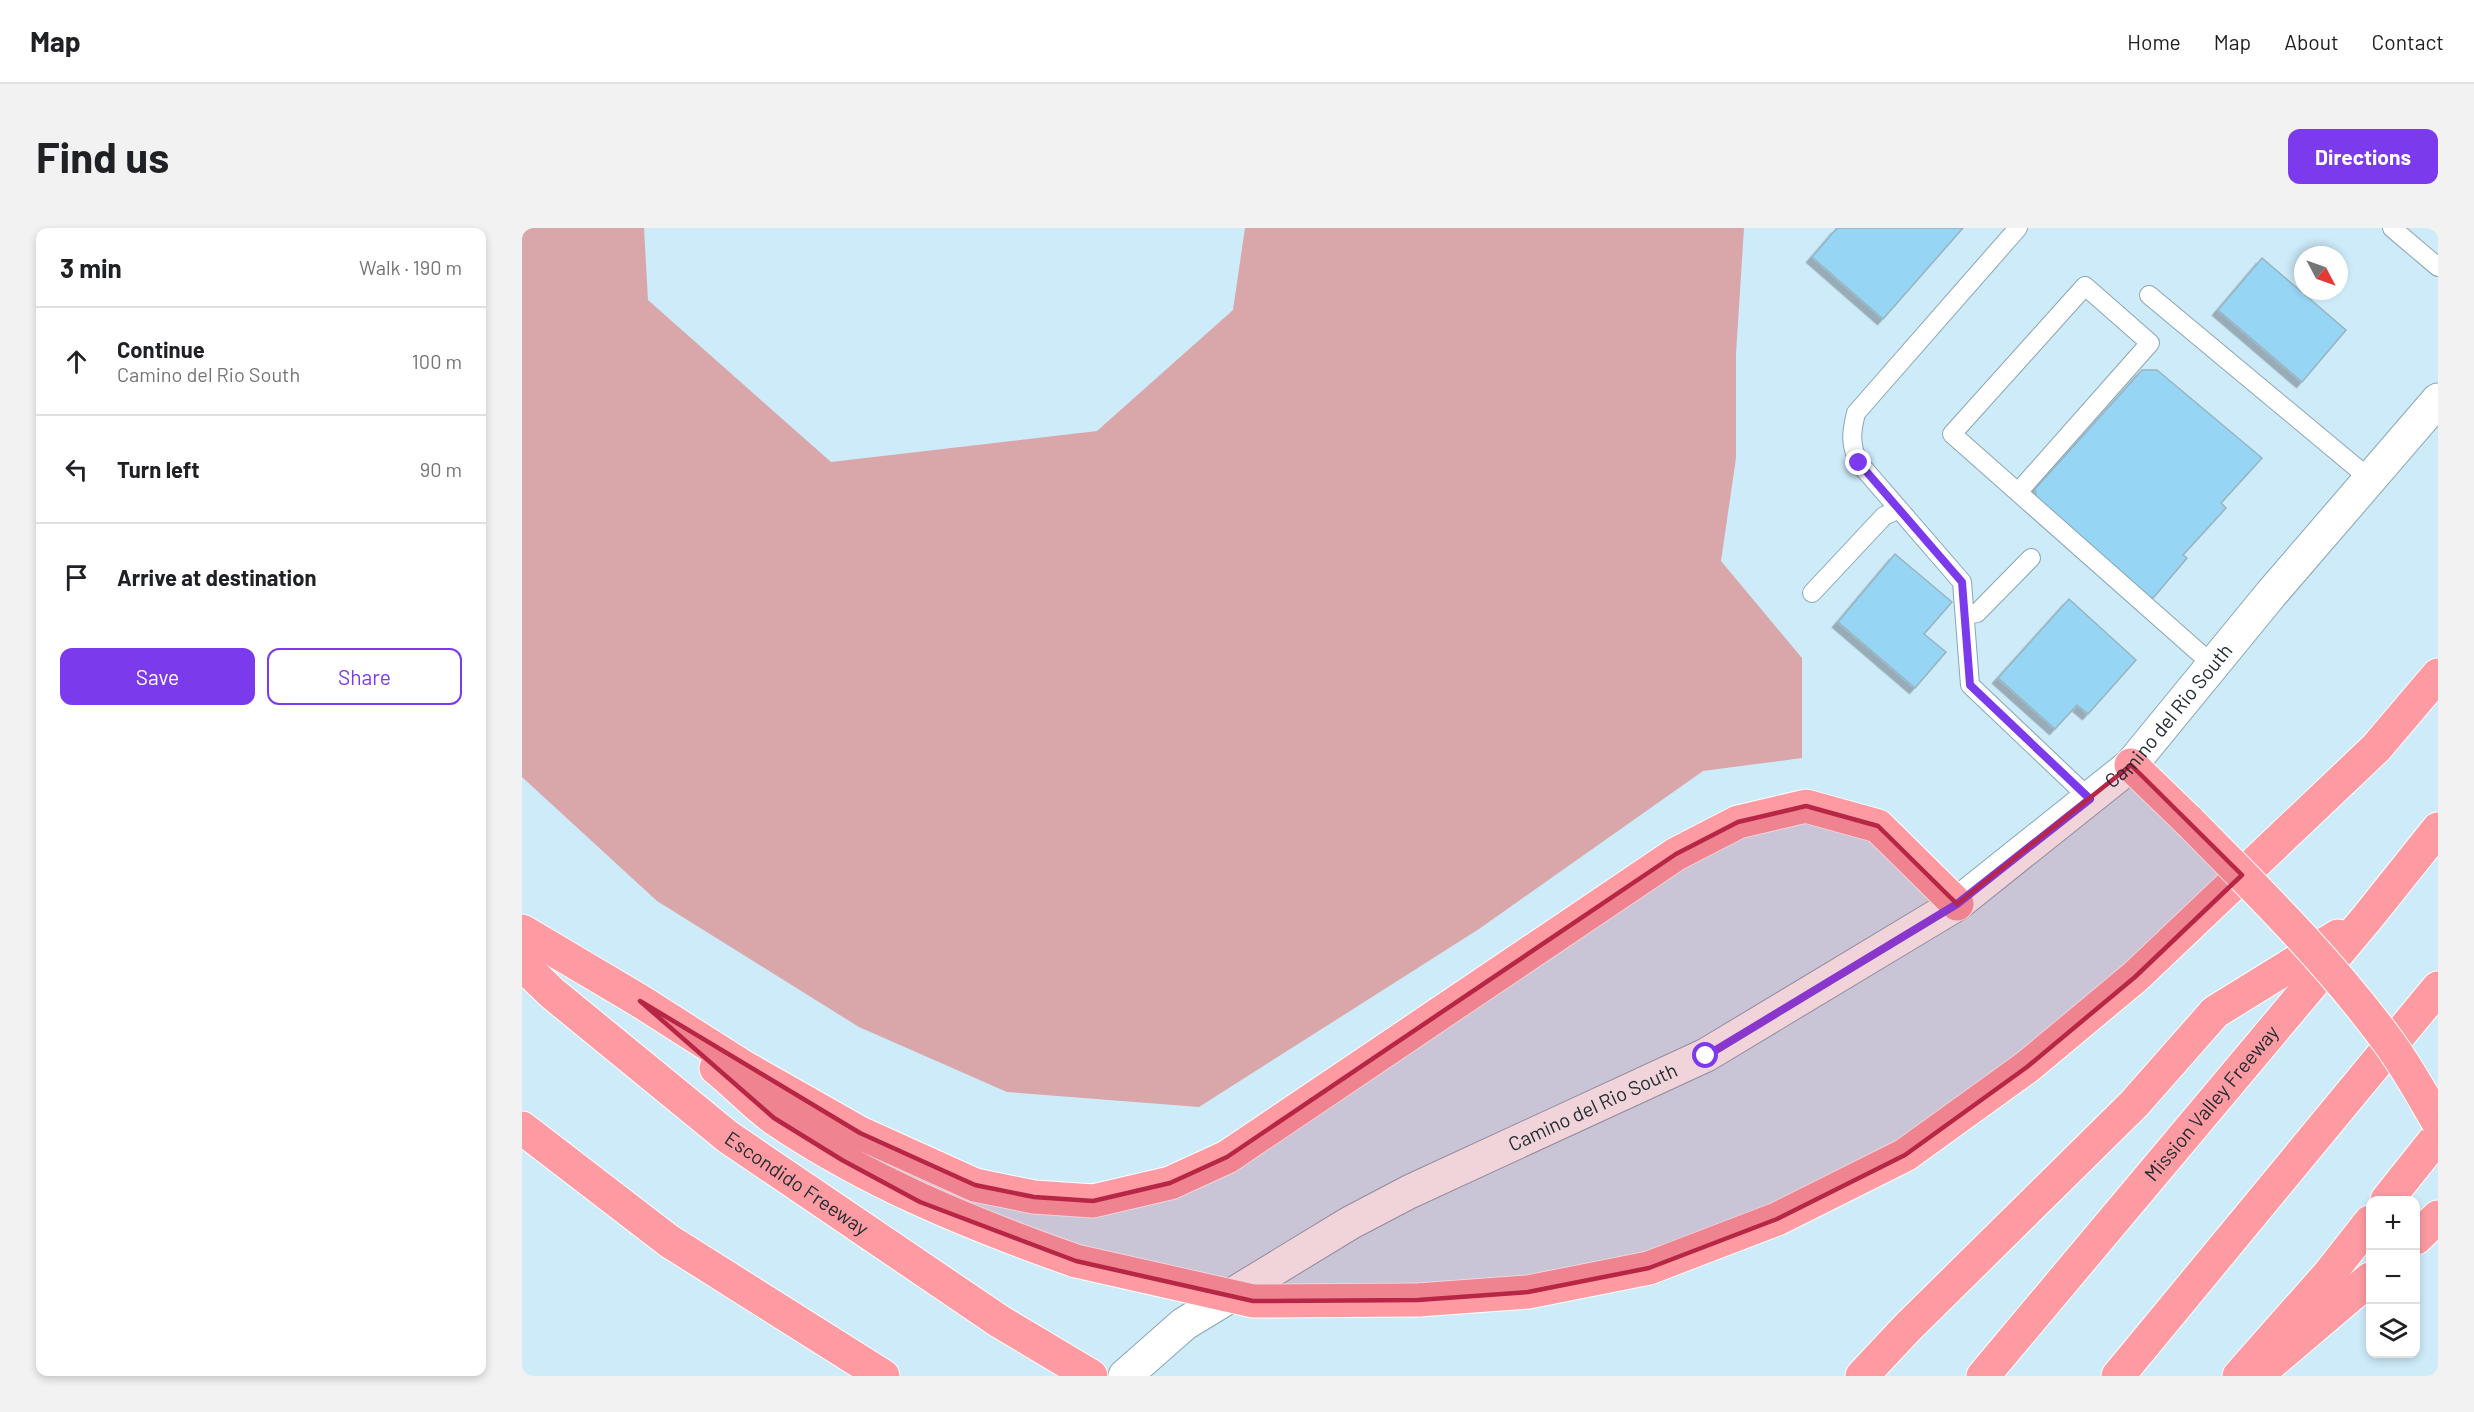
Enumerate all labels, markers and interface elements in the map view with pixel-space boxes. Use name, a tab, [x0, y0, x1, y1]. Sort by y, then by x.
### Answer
text: Map	[30, 24, 81, 58]
text: Home	[2127, 29, 2181, 54]
text: Map	[2214, 29, 2251, 54]
text: About	[2284, 29, 2339, 54]
text: Contact	[2372, 29, 2444, 54]
button: Directions	[2288, 129, 2438, 184]
text: Find us	[36, 131, 169, 181]
north arrow	[2294, 246, 2348, 300]
text: 3 min	[60, 252, 122, 283]
text: Walk · 190 m	[359, 255, 462, 279]
text: Continue	[117, 336, 205, 362]
icon: ahead	[60, 345, 93, 378]
text: 100 m	[412, 349, 462, 373]
text: Camino del Rio South	[117, 362, 300, 386]
route end	[1845, 449, 1871, 475]
icon: left	[60, 453, 93, 486]
text: Turn left	[117, 456, 200, 482]
text: 90 m	[420, 457, 462, 481]
icon: arrive	[60, 561, 93, 594]
text: Arrive at destination	[117, 564, 316, 590]
street label: Camino del Rio South	[2099, 638, 2237, 792]
button: Save	[60, 648, 255, 705]
button: Share	[267, 648, 462, 705]
street label: Mission Valley Freeway	[2139, 1020, 2283, 1185]
route start	[1692, 1042, 1718, 1068]
street label: Camino del Rio South	[1504, 1057, 1681, 1156]
street label: Escondido Freeway	[721, 1125, 874, 1240]
map controls	[2366, 1196, 2420, 1358]
button: +	[2366, 1196, 2420, 1250]
button: −	[2366, 1250, 2420, 1304]
button: layers	[2366, 1304, 2420, 1358]

